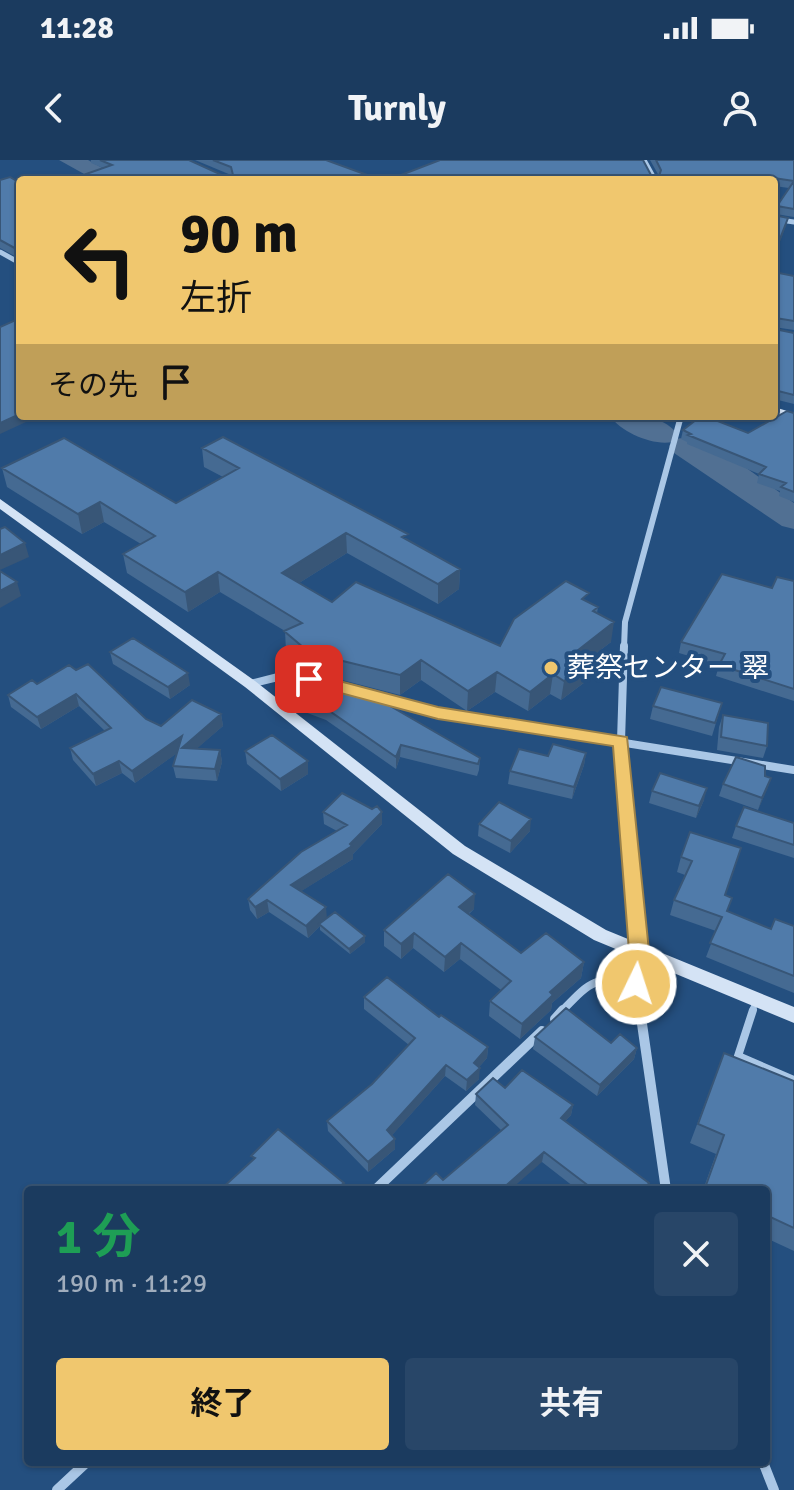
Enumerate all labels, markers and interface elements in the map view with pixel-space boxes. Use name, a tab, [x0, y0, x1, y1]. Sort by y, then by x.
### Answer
text: 11:28	[40, 10, 114, 47]
icon: back	[32, 86, 76, 130]
text: Turnly	[348, 86, 446, 131]
icon: person	[718, 86, 762, 130]
text: 90 m	[180, 199, 298, 268]
icon: left	[48, 208, 152, 312]
text: 左折	[180, 276, 252, 321]
icon: arrive	[154, 360, 198, 404]
text: その先	[48, 367, 138, 404]
pin	[275, 645, 343, 713]
place label: 葬祭センター 翠	[567, 651, 769, 685]
icon: arrive	[287, 657, 331, 701]
marker: 葬祭センター 翠	[542, 659, 560, 677]
position arrow	[594, 942, 678, 1026]
text: 1 分	[56, 1208, 140, 1267]
button: close	[654, 1212, 738, 1296]
text: 190 m · 11:29	[56, 1268, 207, 1300]
button: 終了	[56, 1358, 389, 1450]
button: 共有	[405, 1358, 738, 1450]

